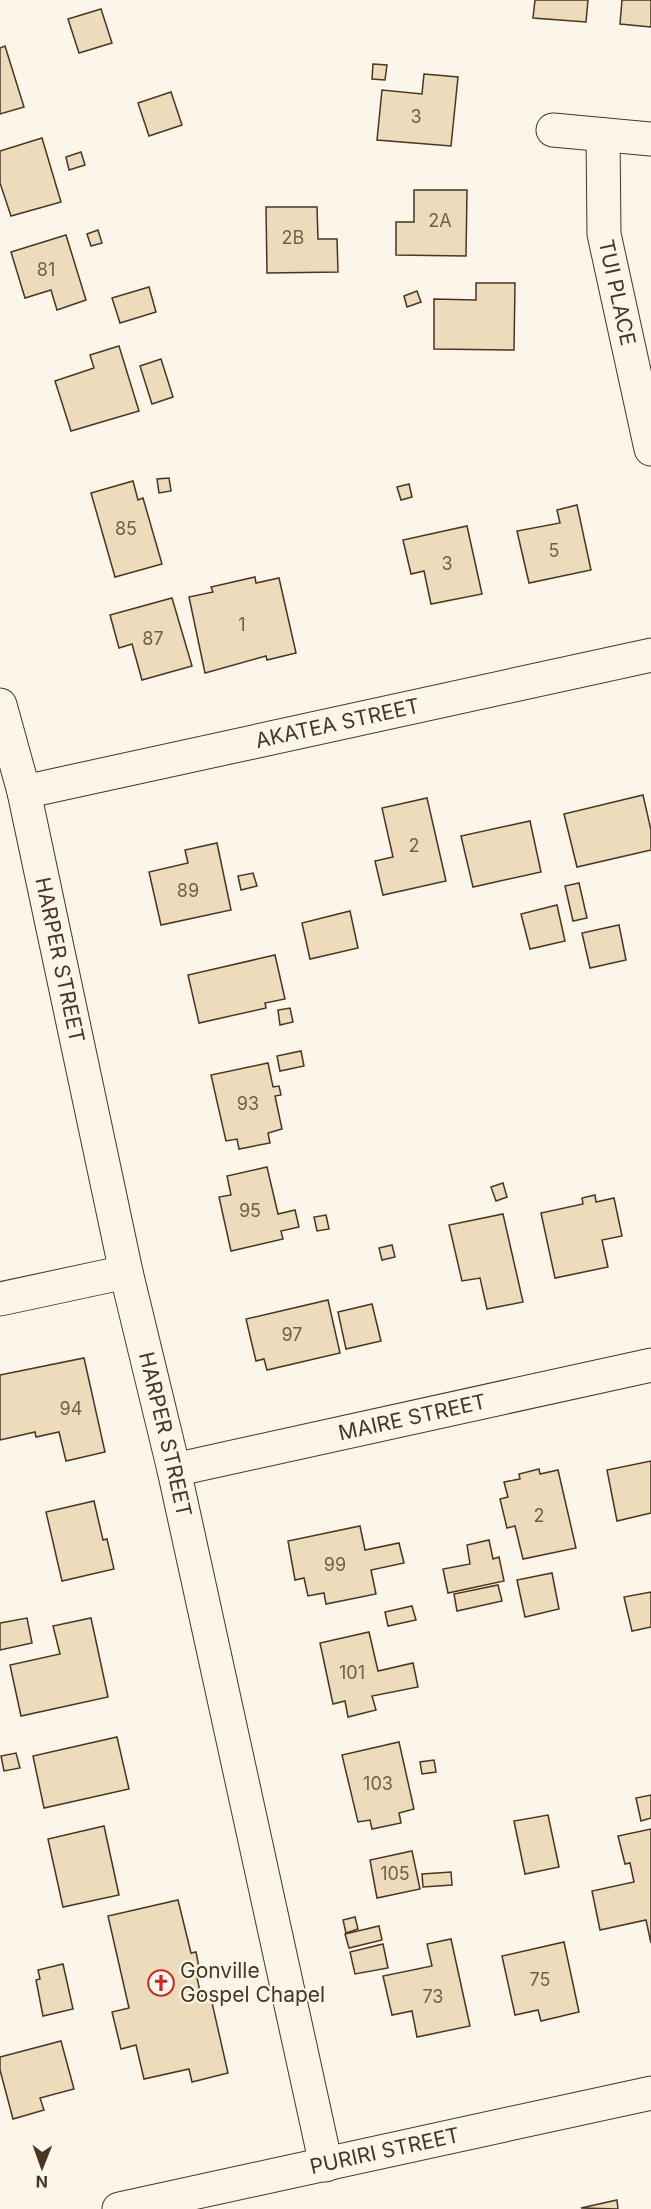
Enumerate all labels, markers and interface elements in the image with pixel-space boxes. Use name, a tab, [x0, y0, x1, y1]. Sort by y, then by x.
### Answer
house number: 3	[410, 106, 422, 127]
house number: 2A	[428, 210, 452, 231]
house number: 2B	[282, 227, 304, 248]
street label: TUI PLACE	[594, 237, 641, 348]
house number: 81	[37, 259, 55, 280]
house number: 85	[115, 518, 137, 539]
house number: 5	[549, 540, 559, 561]
house number: 3	[441, 553, 453, 574]
house number: 1	[238, 614, 246, 635]
house number: 87	[142, 628, 164, 649]
street label: AKATEA STREET	[253, 693, 422, 753]
house number: 2	[409, 835, 419, 856]
street label: HARPER STREET	[30, 875, 90, 1045]
house number: 89	[177, 880, 199, 901]
house number: 93	[237, 1093, 259, 1114]
house number: 95	[239, 1200, 261, 1221]
house number: 97	[282, 1324, 303, 1345]
street label: HARPER STREET	[134, 1349, 197, 1519]
street label: MAIRE STREET	[336, 1389, 488, 1445]
house number: 94	[60, 1398, 82, 1419]
house number: 2	[534, 1505, 544, 1526]
house number: 99	[324, 1554, 346, 1575]
house number: 101	[339, 1662, 365, 1683]
house number: 103	[363, 1773, 393, 1794]
house number: 105	[380, 1863, 410, 1884]
place label: Gonville Gospel Chapel	[180, 1958, 325, 2007]
church icon: Gonville Gospel Chapel	[146, 1968, 176, 1998]
house number: 75	[530, 1969, 550, 1990]
house number: 73	[422, 1986, 444, 2007]
street label: PURIRI STREET	[307, 2122, 462, 2179]
north arrow	[12, 2137, 72, 2197]
text: N	[35, 2172, 48, 2192]

